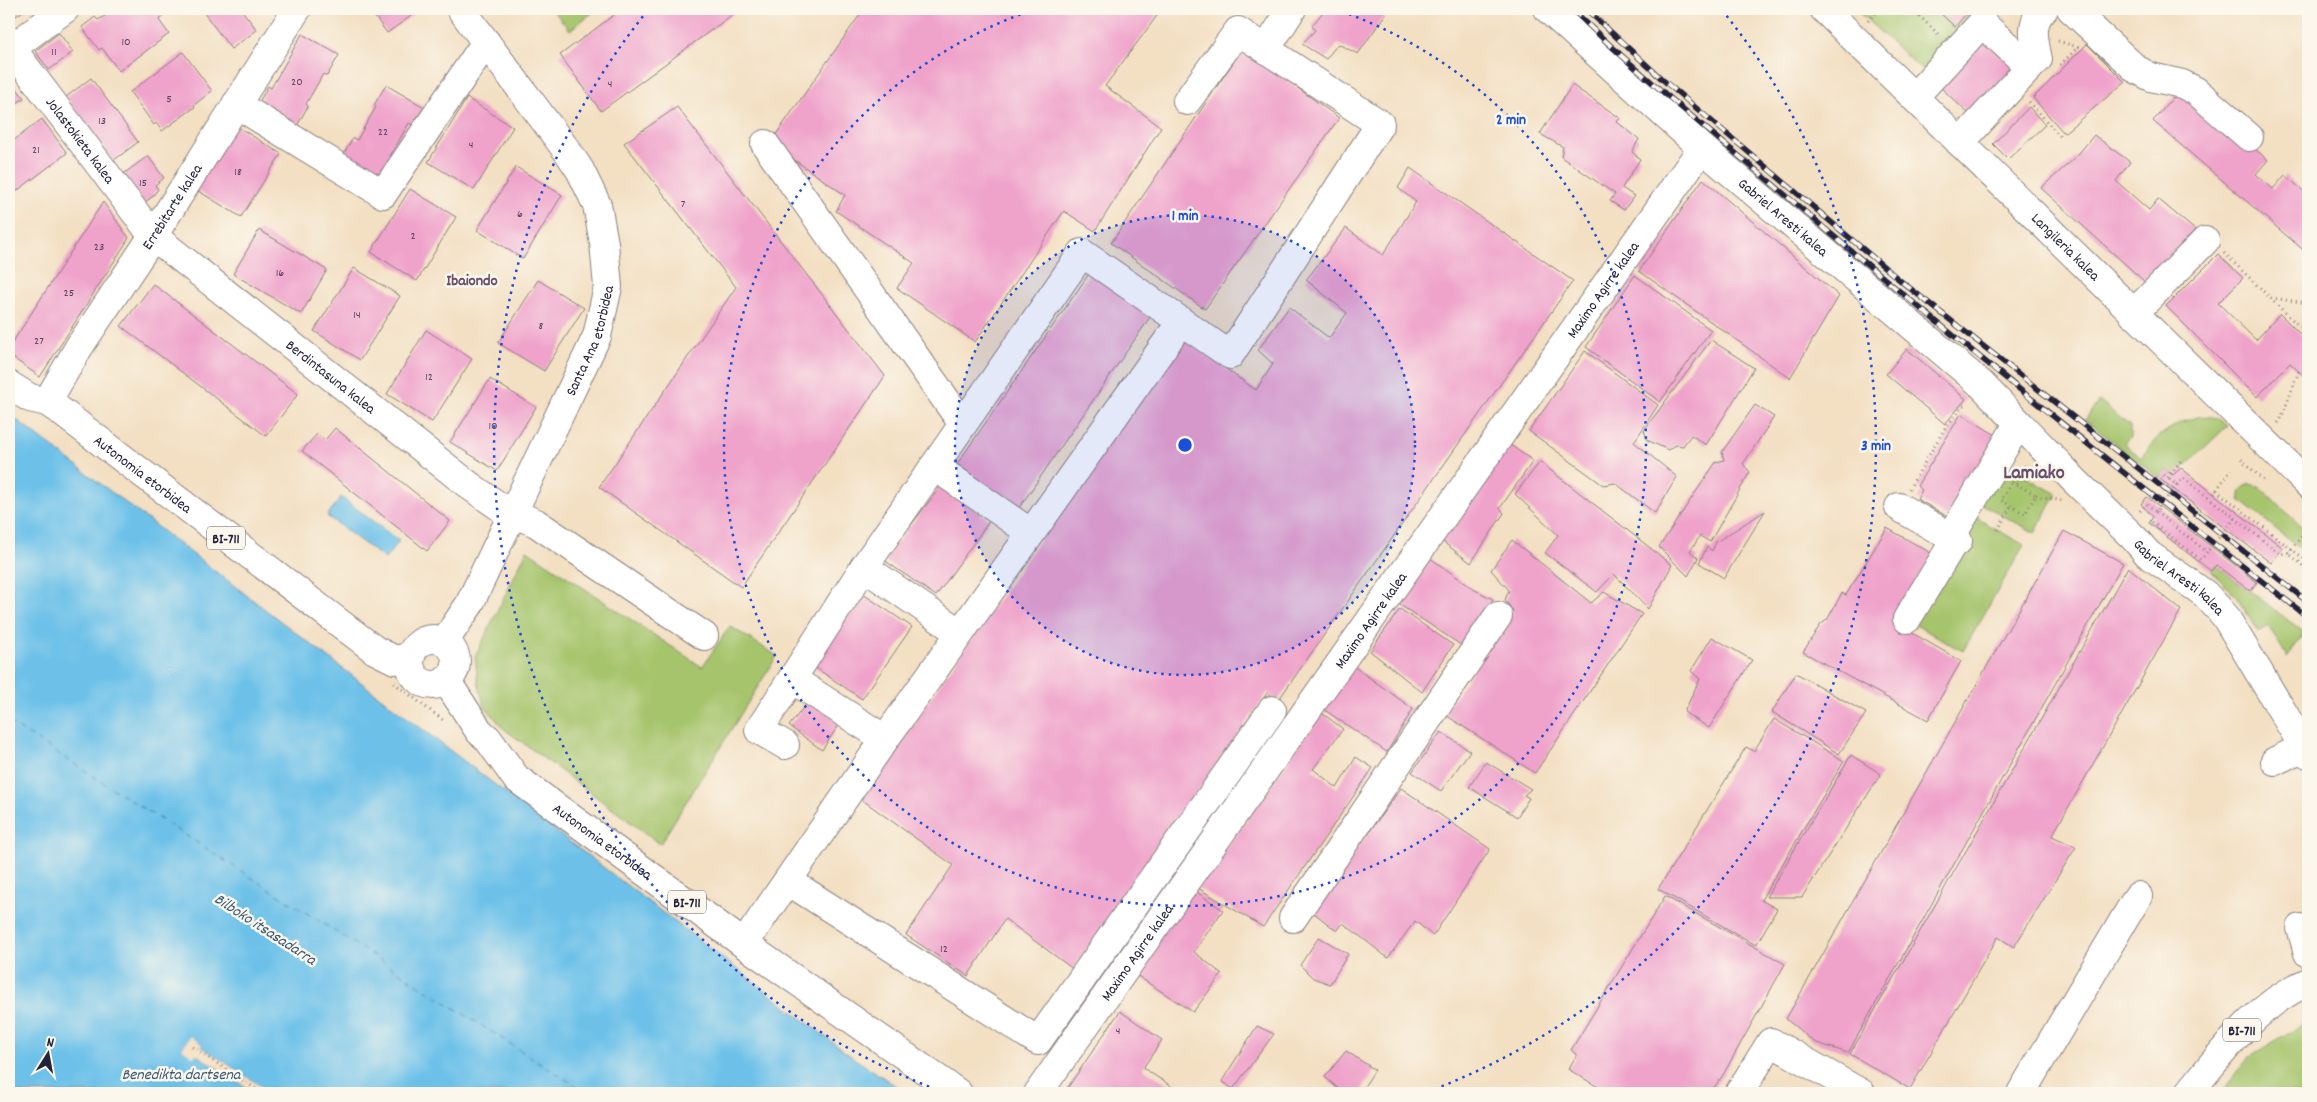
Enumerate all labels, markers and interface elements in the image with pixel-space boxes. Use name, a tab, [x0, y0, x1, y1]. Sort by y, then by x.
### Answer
house number: 10	[121, 34, 131, 51]
house number: 11	[51, 44, 57, 61]
house number: 20	[291, 74, 303, 91]
house number: 4	[608, 76, 613, 93]
house number: 5	[166, 91, 172, 108]
street label: Jolastokieta kalea	[39, 93, 120, 190]
text: 2 min	[1496, 110, 1526, 132]
house number: 13	[98, 113, 106, 130]
house number: 22	[378, 124, 388, 141]
house number: 4	[469, 137, 474, 154]
house number: 21	[32, 142, 40, 159]
street label: Errebitarte kalea	[138, 159, 209, 255]
house number: 18	[234, 164, 242, 181]
street label: Gabriel Aresti kalea	[1732, 174, 1833, 264]
house number: 15	[139, 175, 147, 192]
house number: 7	[681, 196, 686, 213]
house number: 6	[517, 206, 523, 223]
text: 1 min	[1172, 206, 1198, 228]
street label: Langileria kalea	[2025, 209, 2105, 288]
house number: 2	[410, 228, 416, 245]
street label: Maximo Agirre kalea	[1562, 237, 1646, 344]
house number: 23	[94, 239, 104, 256]
house number: 16	[276, 265, 284, 282]
district label: Ibaiondo	[446, 270, 498, 293]
street label: Santa Ana etorbidea	[561, 283, 621, 400]
house number: 25	[64, 285, 74, 302]
house number: 14	[353, 307, 361, 324]
house number: 8	[539, 318, 544, 335]
house number: 27	[34, 333, 44, 350]
street label: Berdintasuna kalea	[280, 336, 380, 421]
house number: 12	[425, 369, 433, 386]
house number: 10	[488, 418, 498, 435]
street label: Autonomia etorbidea	[88, 431, 196, 521]
centre of rings	[1176, 436, 1194, 454]
text: 3 min	[1861, 436, 1891, 458]
district label: Lamiako	[2003, 460, 2065, 488]
road number: BI-711	[207, 526, 245, 550]
street label: Gabriel Aresti kalea	[2127, 535, 2229, 622]
street label: Maximo Agirre kalea	[1330, 568, 1414, 674]
street label: Autonomia etorbidea	[547, 799, 657, 887]
water label: Bilboko itsasadarra	[209, 888, 321, 973]
road number: BI-711	[668, 890, 706, 914]
street label: Maximo Agirre kalea	[1097, 900, 1181, 1006]
house number: 12	[940, 941, 948, 958]
road number: BI-711	[2223, 1018, 2261, 1042]
house number: 4	[1116, 1023, 1121, 1040]
north arrow	[22, 1030, 72, 1080]
text: N	[45, 1033, 55, 1054]
water label: Benedikta dartsena	[122, 1064, 242, 1087]

